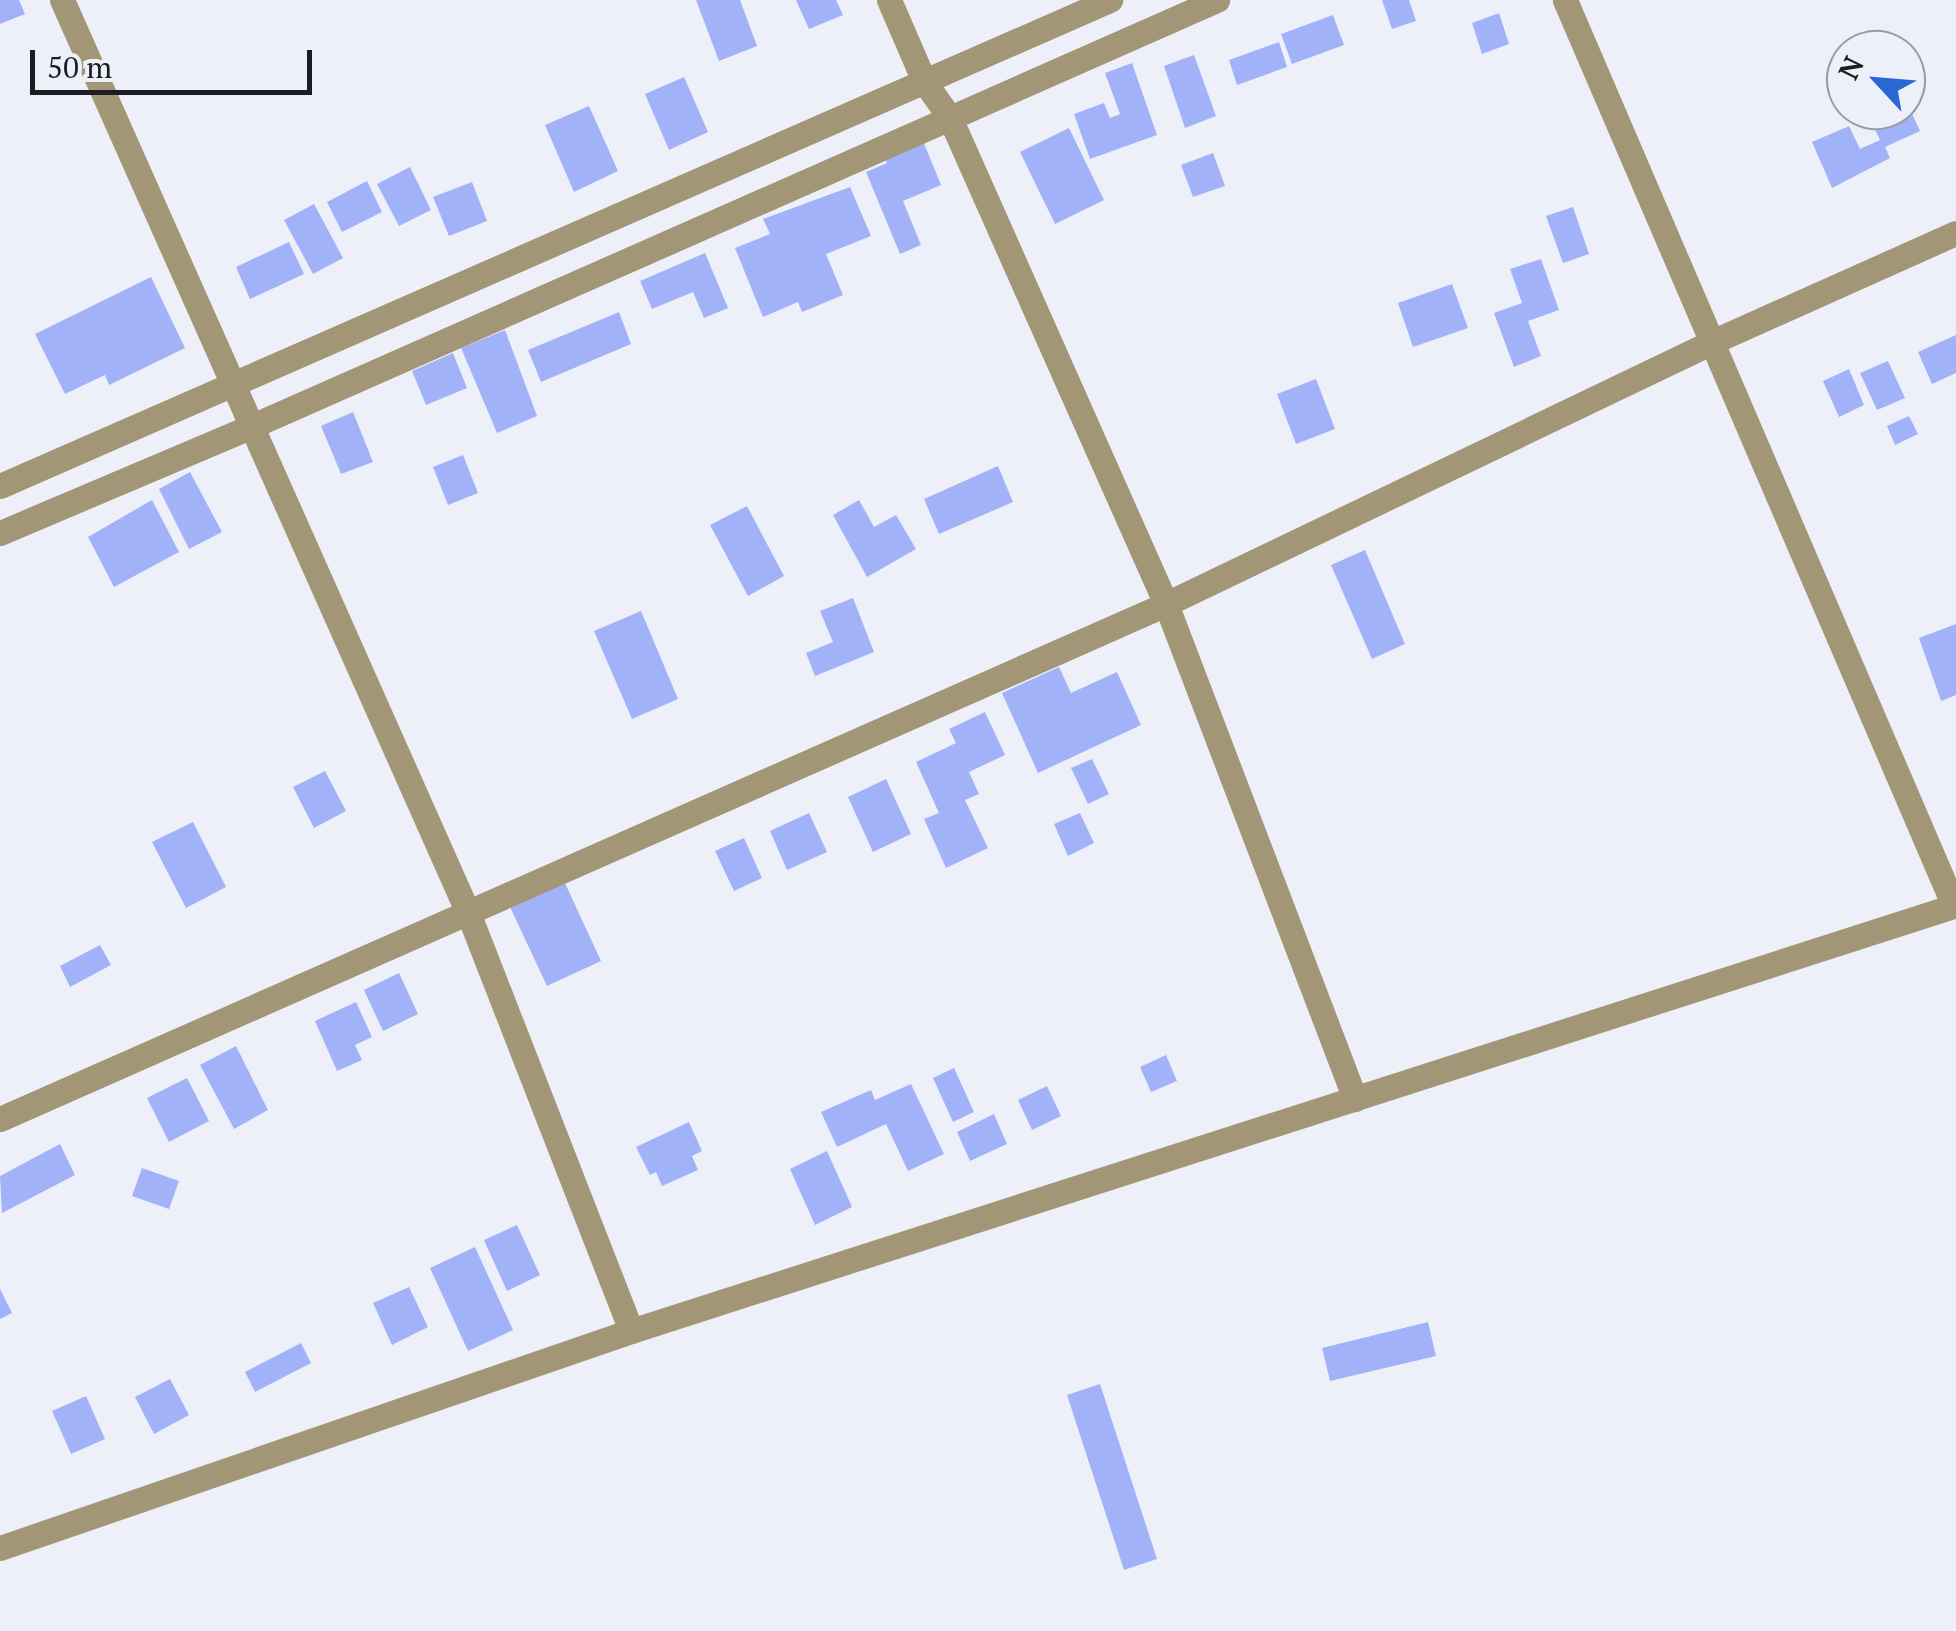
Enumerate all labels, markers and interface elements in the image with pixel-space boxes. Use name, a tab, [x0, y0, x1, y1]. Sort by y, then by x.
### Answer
scale bar	[35, 30, 318, 92]
north arrow	[1826, 30, 1926, 130]
text: 50 m	[47, 47, 112, 87]
text: N	[1829, 50, 1872, 85]

